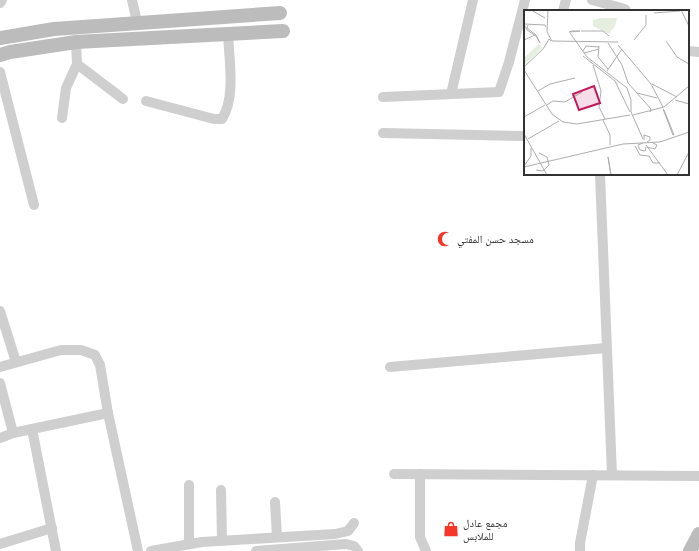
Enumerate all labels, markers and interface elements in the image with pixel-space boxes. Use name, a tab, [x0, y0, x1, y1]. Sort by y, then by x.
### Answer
inset map	[524, 10, 689, 175]
mosque icon: مسجد حسن المفتي	[436, 230, 454, 248]
place label: مسجد حسن المفتي	[457, 232, 534, 248]
place label: مجمع عادل للملابس	[463, 516, 508, 543]
shop icon: مجمع عادل للملابس	[442, 520, 460, 538]

